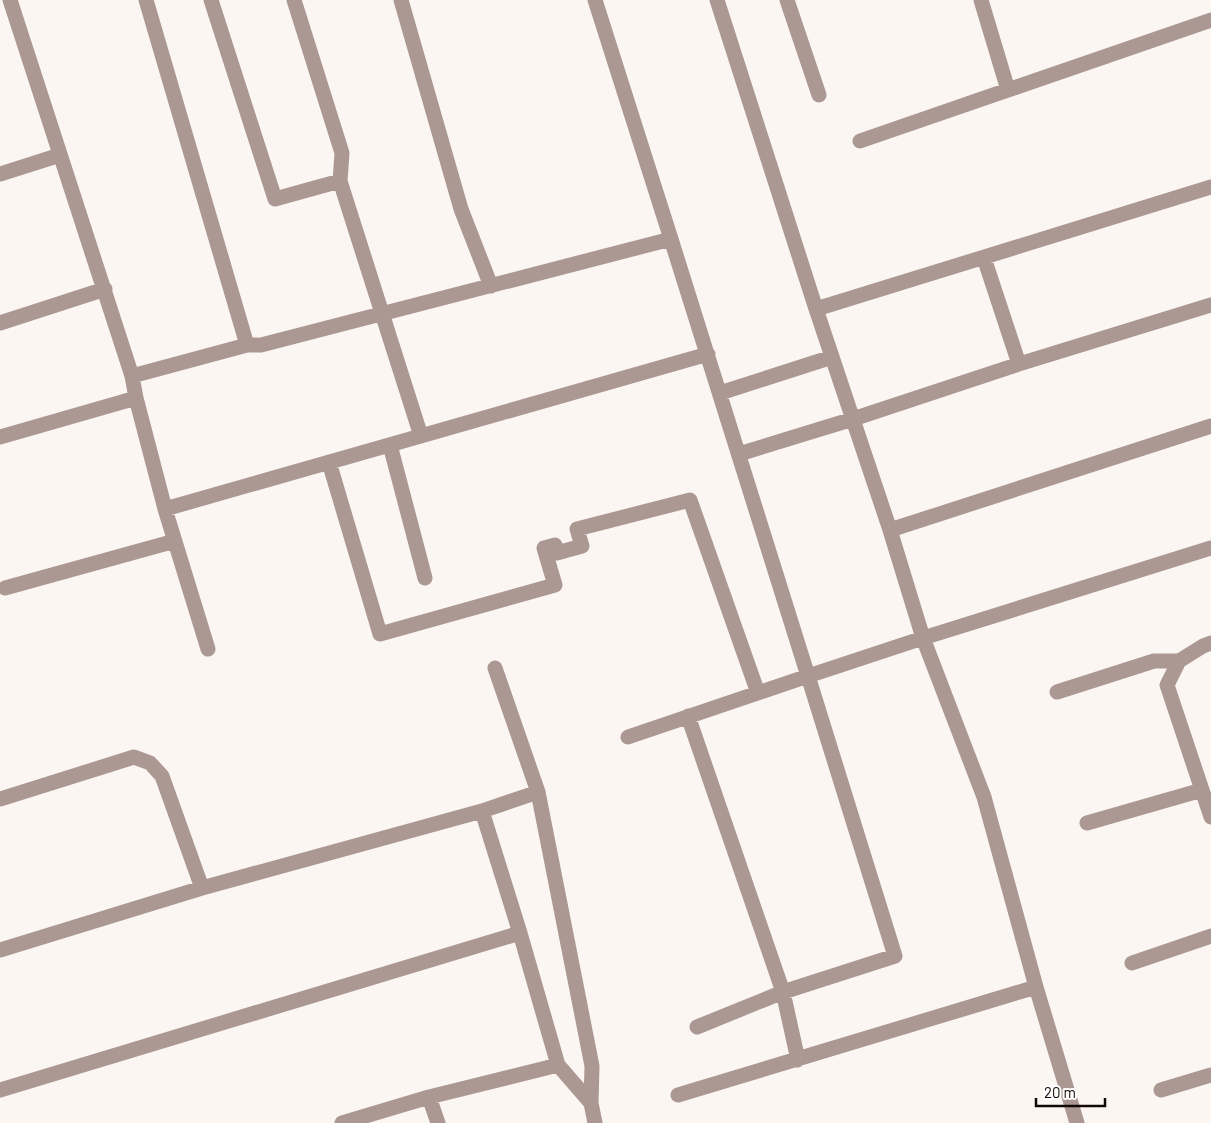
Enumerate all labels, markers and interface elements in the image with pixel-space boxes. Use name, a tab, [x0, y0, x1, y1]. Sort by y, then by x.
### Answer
scale bar	[1036, 1076, 1105, 1108]
text: 20 m	[1044, 1083, 1076, 1101]

